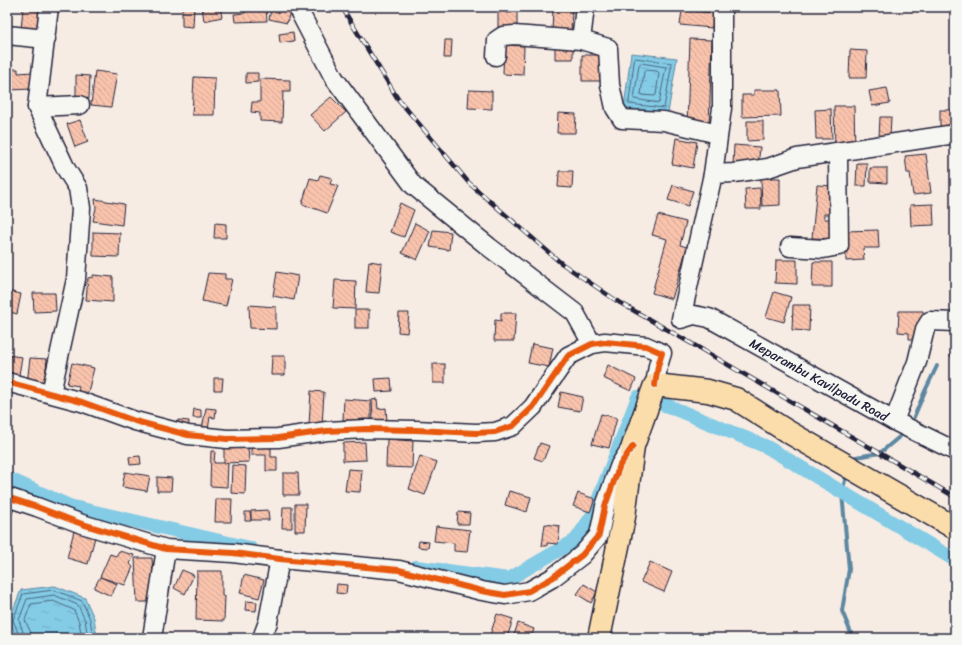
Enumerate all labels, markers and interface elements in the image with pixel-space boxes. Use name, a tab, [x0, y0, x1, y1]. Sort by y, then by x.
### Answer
street label: Meparambu Kavilpadu Road	[745, 331, 894, 428]

